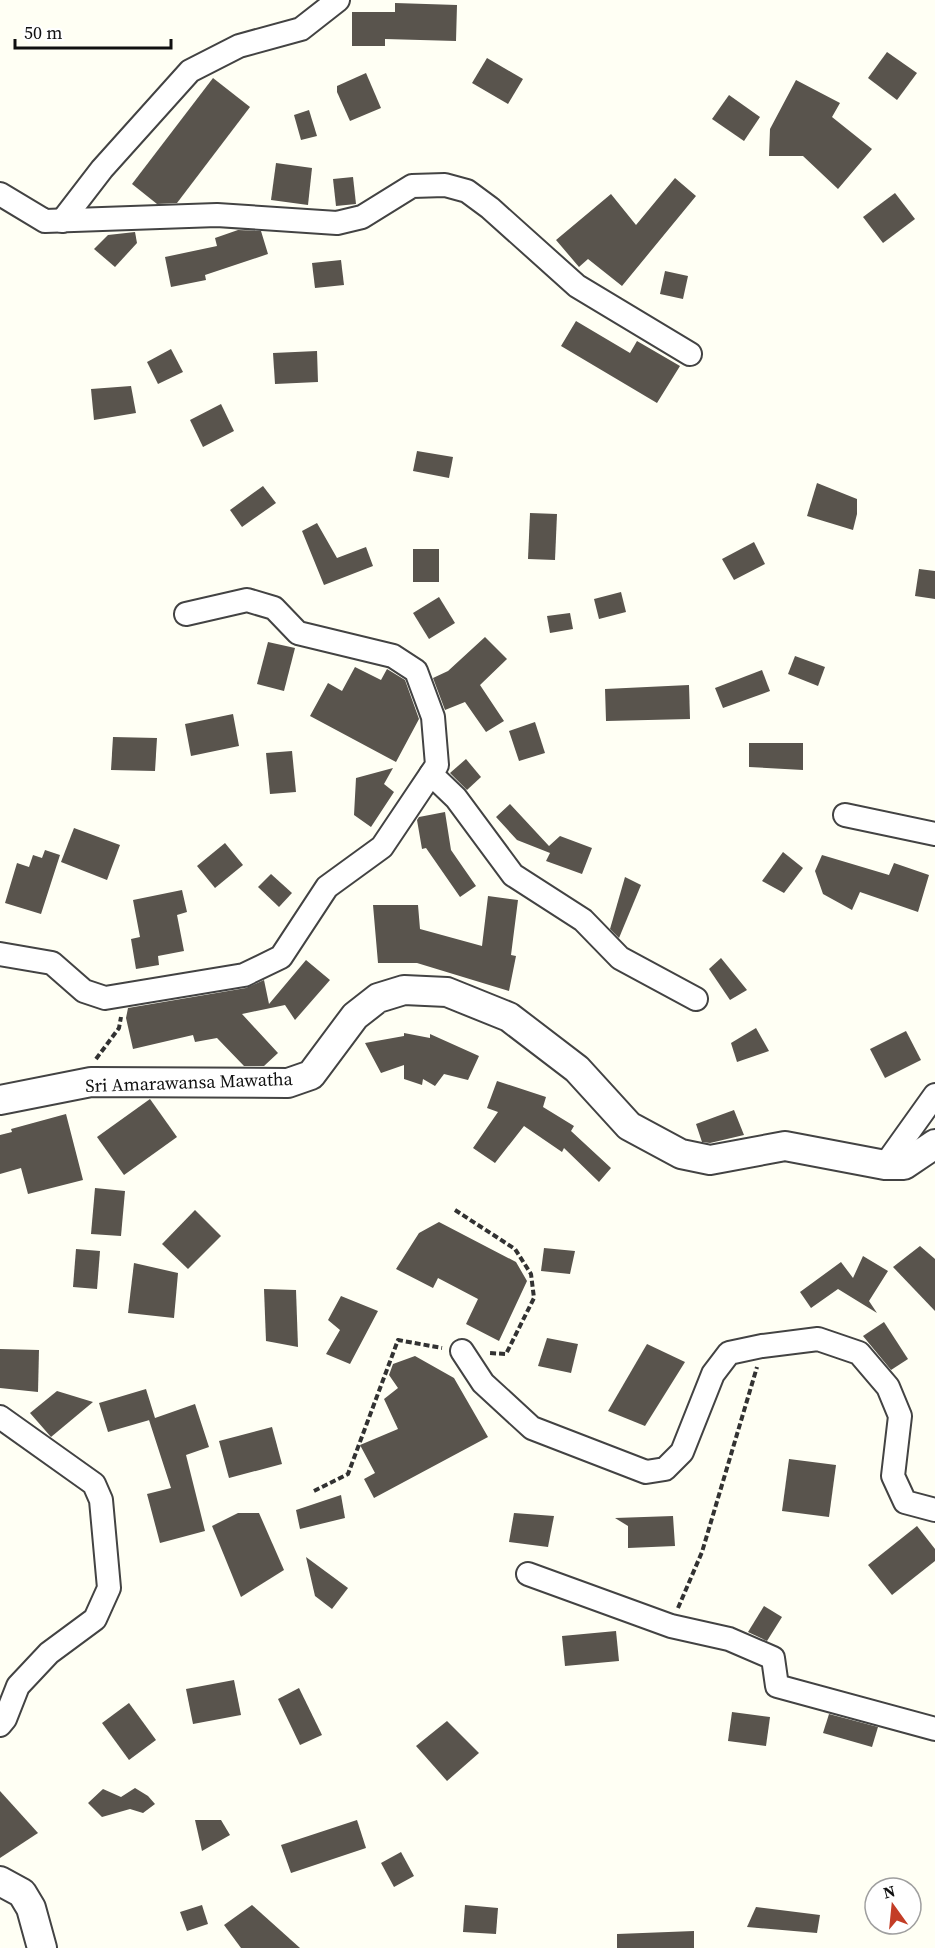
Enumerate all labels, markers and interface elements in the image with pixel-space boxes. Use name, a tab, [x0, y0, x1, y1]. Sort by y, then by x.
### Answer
scale bar	[15, 12, 171, 50]
text: 50 m	[24, 20, 62, 45]
street label: Sri Amarawansa Mawatha	[85, 1066, 294, 1098]
north arrow	[863, 1876, 923, 1936]
text: N	[881, 1879, 898, 1904]

